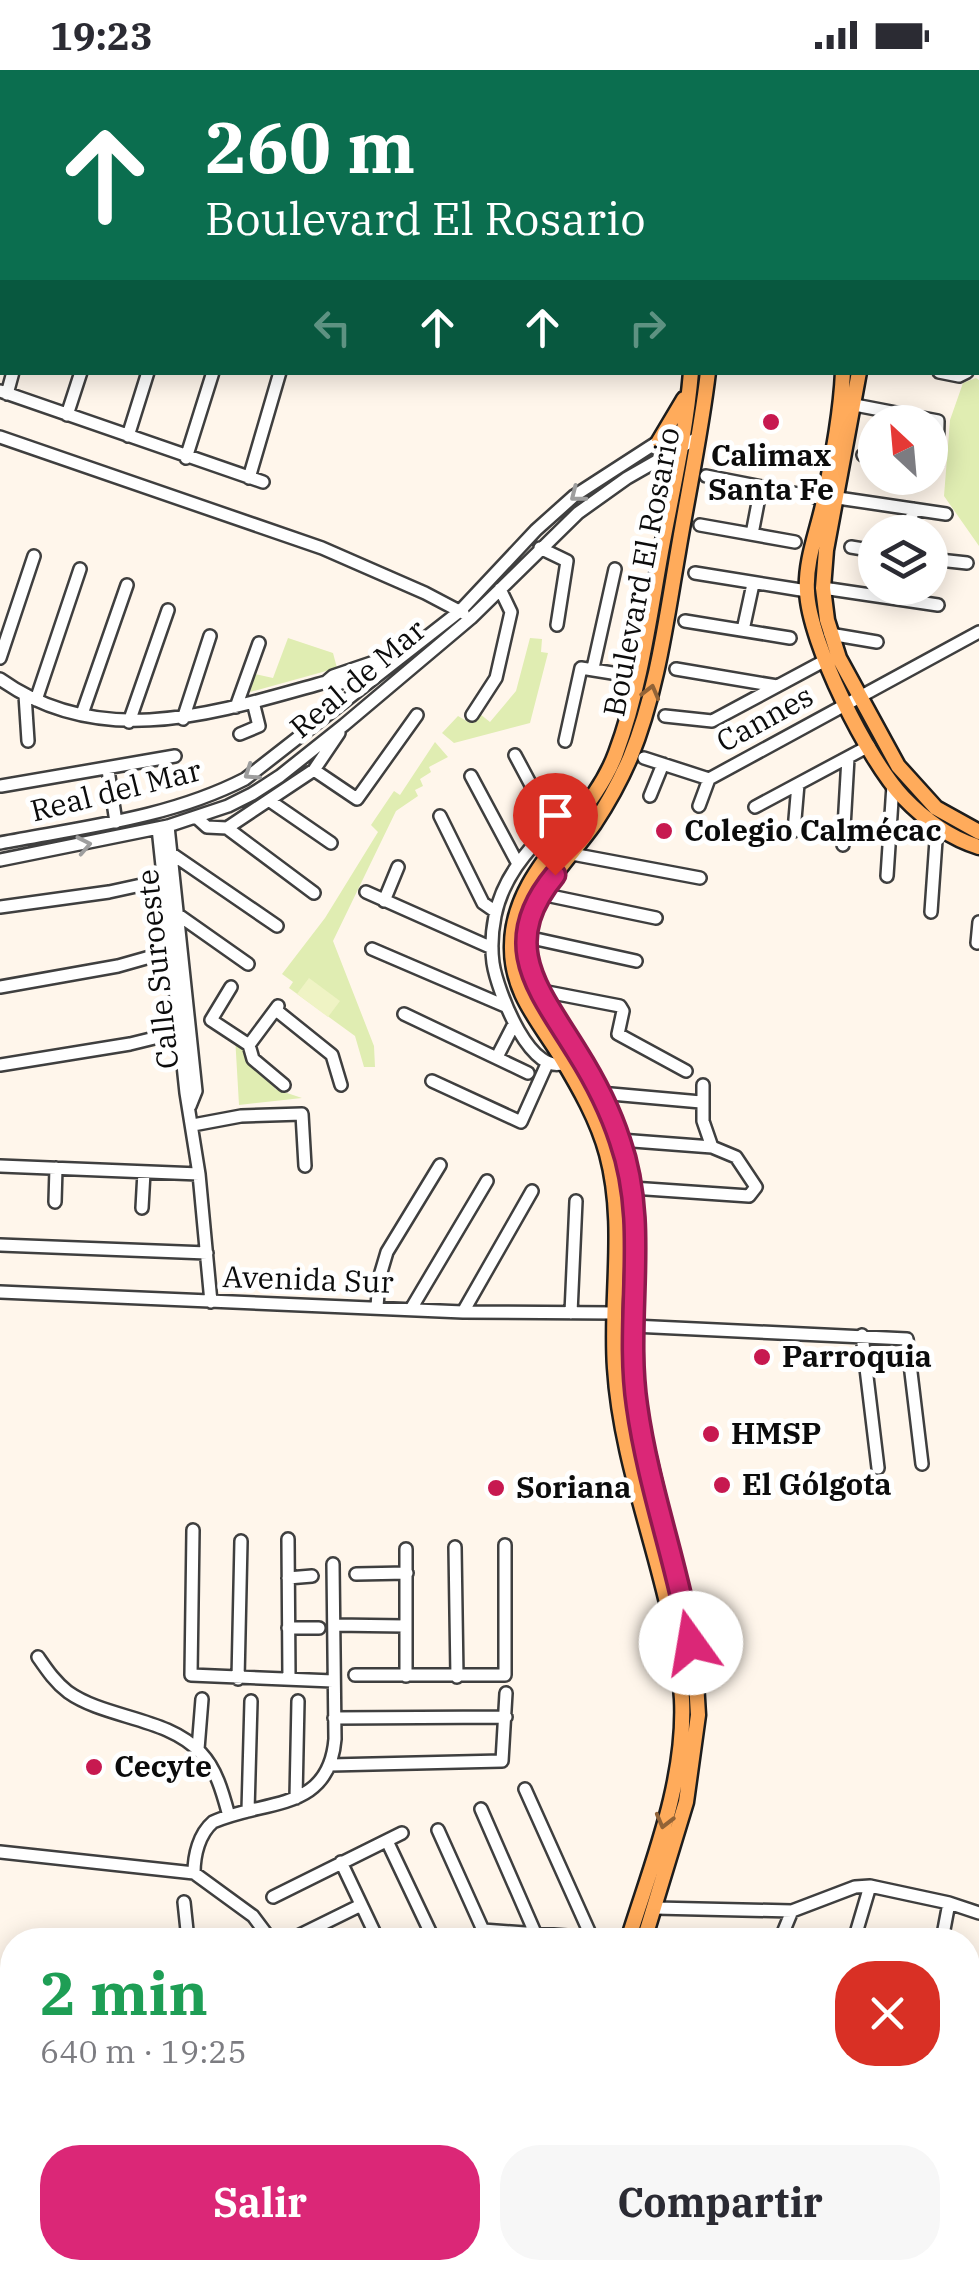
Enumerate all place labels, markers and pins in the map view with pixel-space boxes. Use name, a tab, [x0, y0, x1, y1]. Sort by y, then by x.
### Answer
marker: Calimax Santa Fe	[760, 411, 782, 433]
place label: Calimax Santa Fe	[708, 435, 834, 508]
pin	[513, 773, 598, 876]
place label: Colegio Calmécac	[684, 810, 942, 849]
marker: Colegio Calmécac	[653, 820, 675, 842]
place label: Parroquia	[782, 1336, 932, 1375]
marker: Parroquia	[751, 1346, 773, 1368]
place label: HMSP	[731, 1413, 822, 1452]
marker: HMSP	[700, 1423, 722, 1445]
place label: El Gólgota	[742, 1464, 892, 1503]
place label: Soriana	[516, 1467, 631, 1506]
marker: El Gólgota	[711, 1474, 733, 1496]
marker: Soriana	[485, 1477, 507, 1499]
place label: Cecyte	[114, 1746, 212, 1785]
marker: Cecyte	[83, 1756, 105, 1778]

